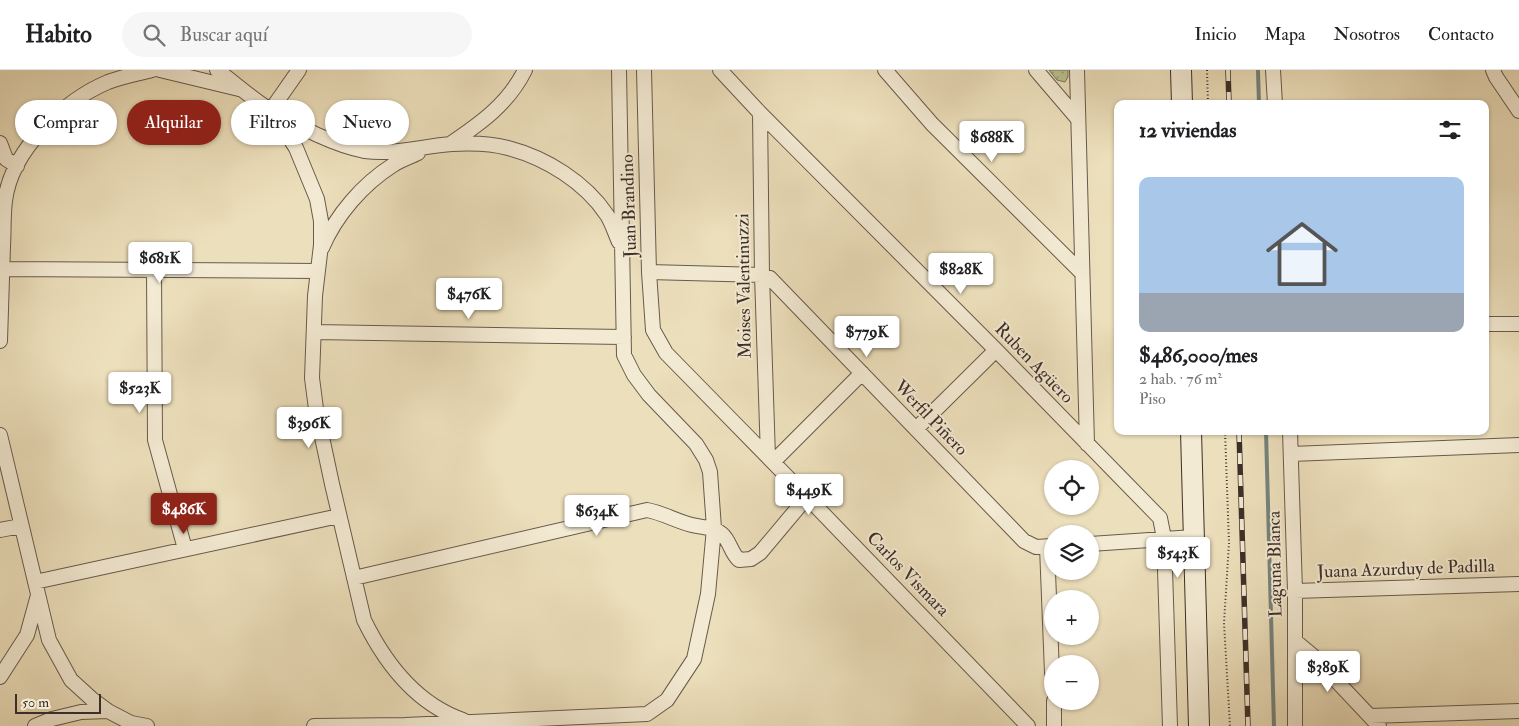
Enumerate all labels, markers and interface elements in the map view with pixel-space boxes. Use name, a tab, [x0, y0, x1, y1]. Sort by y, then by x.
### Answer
search box	[122, 12, 472, 57]
text: Habito	[25, 19, 92, 50]
icon: search	[140, 21, 168, 49]
text: Buscar aquí	[180, 23, 268, 47]
text: Inicio	[1194, 23, 1236, 46]
text: Mapa	[1264, 23, 1306, 46]
text: Nosotros	[1334, 23, 1400, 46]
text: Contacto	[1428, 23, 1494, 46]
chip: Comprar	[15, 100, 117, 145]
chip: Alquilar	[127, 100, 221, 145]
chip: Filtros	[231, 100, 315, 145]
chip: Nuevo	[325, 100, 409, 145]
icon: filters	[1436, 116, 1464, 144]
text: 12 viviendas	[1139, 117, 1236, 144]
pin: $688K	[957, 121, 1027, 163]
text: $688K	[970, 127, 1014, 147]
street label: Juan Brandino	[616, 154, 642, 259]
icon: home	[1257, 209, 1347, 299]
street label: Moises Valentinuzzi	[731, 213, 757, 359]
pin: $681K	[125, 242, 195, 284]
text: $681K	[139, 248, 181, 268]
pin: $828K	[926, 252, 996, 295]
text: $828K	[939, 259, 983, 279]
pin: $476K	[434, 278, 504, 320]
text: $476K	[447, 284, 491, 304]
pin: $779K	[832, 316, 902, 358]
street label: Ruben Agüero	[990, 318, 1079, 409]
text: $779K	[845, 322, 889, 342]
text: $486,000/mes	[1139, 342, 1258, 369]
text: 2 hab. · 76 m²	[1139, 369, 1222, 389]
pin: $523K	[105, 372, 175, 414]
street label: Werfil Piñero	[888, 375, 973, 461]
text: $523K	[119, 378, 161, 398]
text: Piso	[1139, 389, 1166, 409]
pin: $396K	[274, 406, 344, 449]
text: $396K	[288, 413, 330, 433]
map controls	[1044, 460, 1099, 710]
button: locate	[1044, 460, 1099, 515]
pin: $449K	[774, 474, 844, 516]
text: $449K	[786, 480, 832, 500]
pin: $486K	[149, 492, 219, 535]
pin: $634K	[562, 494, 632, 537]
text: $486K	[162, 499, 206, 519]
text: $634K	[575, 501, 619, 521]
street label: Laguna Blanca	[1263, 510, 1287, 618]
button: layers	[1044, 525, 1099, 580]
street label: Carlos Vismara	[862, 527, 955, 622]
pin: $543K	[1143, 536, 1213, 579]
text: $543K	[1157, 543, 1199, 563]
street label: Juana Azurduy de Padilla	[1316, 554, 1496, 584]
button: +	[1044, 590, 1099, 645]
pin: $389K	[1293, 650, 1363, 693]
button: −	[1044, 655, 1099, 710]
text: $389K	[1307, 657, 1349, 677]
scale bar	[15, 691, 101, 714]
text: 50 m	[22, 694, 49, 711]

